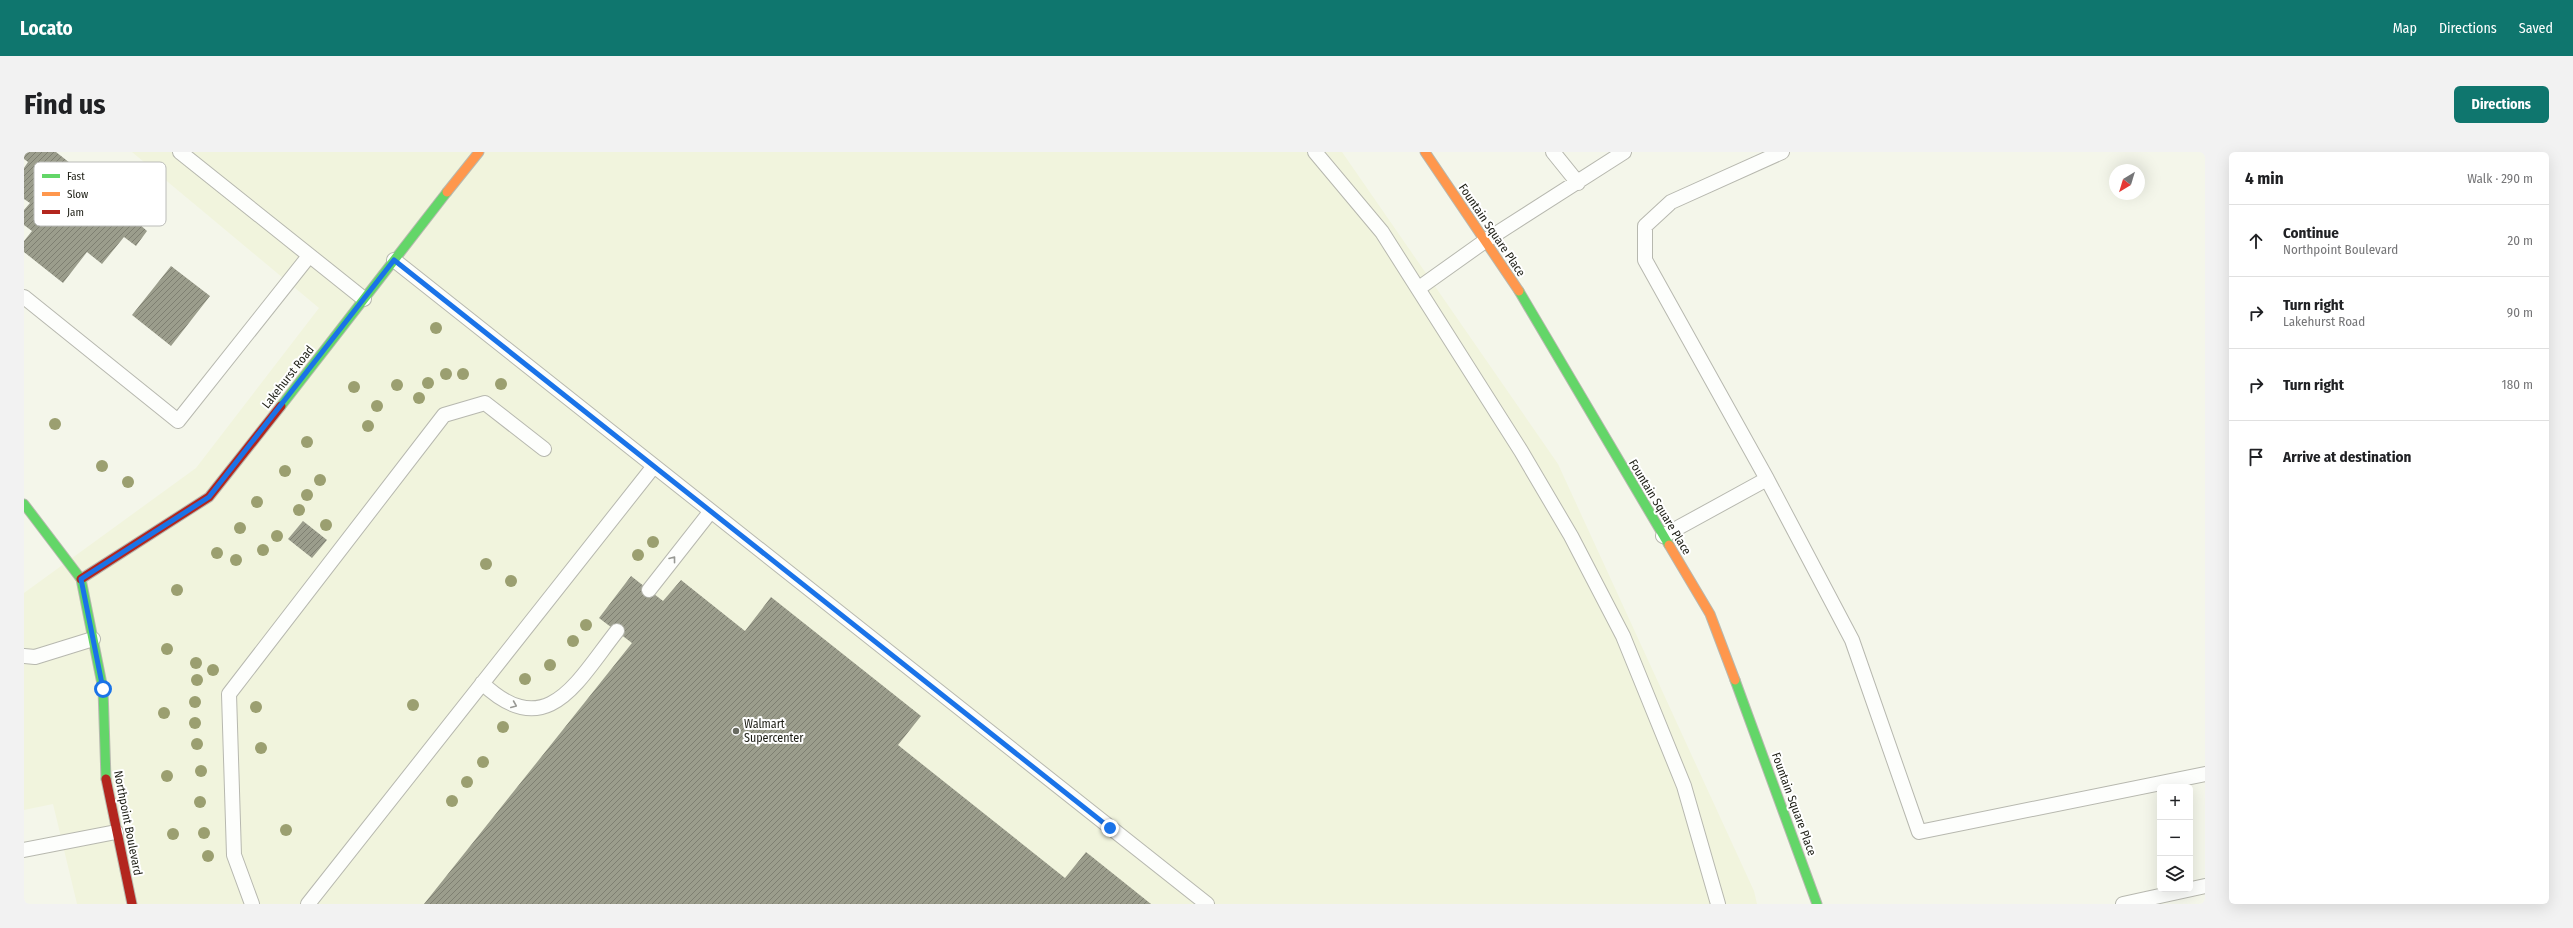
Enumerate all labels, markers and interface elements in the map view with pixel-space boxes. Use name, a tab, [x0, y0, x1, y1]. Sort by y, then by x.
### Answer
text: Locato	[20, 17, 73, 40]
text: Map	[2393, 20, 2417, 37]
text: Directions	[2439, 20, 2497, 37]
text: Saved	[2519, 20, 2553, 37]
button: Directions	[2454, 86, 2549, 123]
text: Find us	[24, 88, 106, 121]
legend	[34, 162, 166, 226]
north arrow	[2109, 164, 2145, 200]
text: 4 min	[2245, 168, 2284, 189]
text: Fast	[67, 170, 85, 183]
text: Walk · 290 m	[2467, 171, 2533, 186]
street label: Fountain Square Place	[1456, 181, 1528, 279]
text: Slow	[67, 188, 88, 201]
text: Jam	[67, 206, 84, 219]
text: Continue	[2283, 224, 2339, 242]
icon: ahead	[2245, 230, 2267, 252]
text: 20 m	[2507, 233, 2533, 248]
text: Northpoint Boulevard	[2283, 242, 2398, 257]
text: Turn right	[2283, 296, 2344, 314]
icon: right	[2245, 302, 2267, 324]
text: 90 m	[2507, 305, 2533, 320]
text: Lakehurst Road	[2283, 314, 2365, 329]
street label: Lakehurst Road	[259, 343, 317, 411]
icon: right	[2245, 374, 2267, 396]
text: Turn right	[2283, 376, 2344, 394]
text: 180 m	[2502, 377, 2533, 392]
icon: arrive	[2245, 446, 2267, 468]
text: Arrive at destination	[2283, 448, 2411, 466]
street label: Fountain Square Place	[1626, 457, 1694, 557]
one-way arrow	[668, 557, 675, 564]
route start	[94, 680, 112, 698]
one-way arrow	[509, 700, 517, 708]
place label: Walmart Supercenter	[744, 717, 804, 745]
marker: Walmart Supercenter	[731, 726, 741, 736]
street label: Fountain Square Place	[1769, 751, 1819, 858]
street label: Northpoint Boulevard	[111, 769, 145, 877]
map controls	[2157, 784, 2193, 892]
button: +	[2157, 784, 2193, 820]
route end	[1101, 819, 1119, 837]
button: −	[2157, 820, 2193, 856]
button: layers	[2157, 856, 2193, 892]

